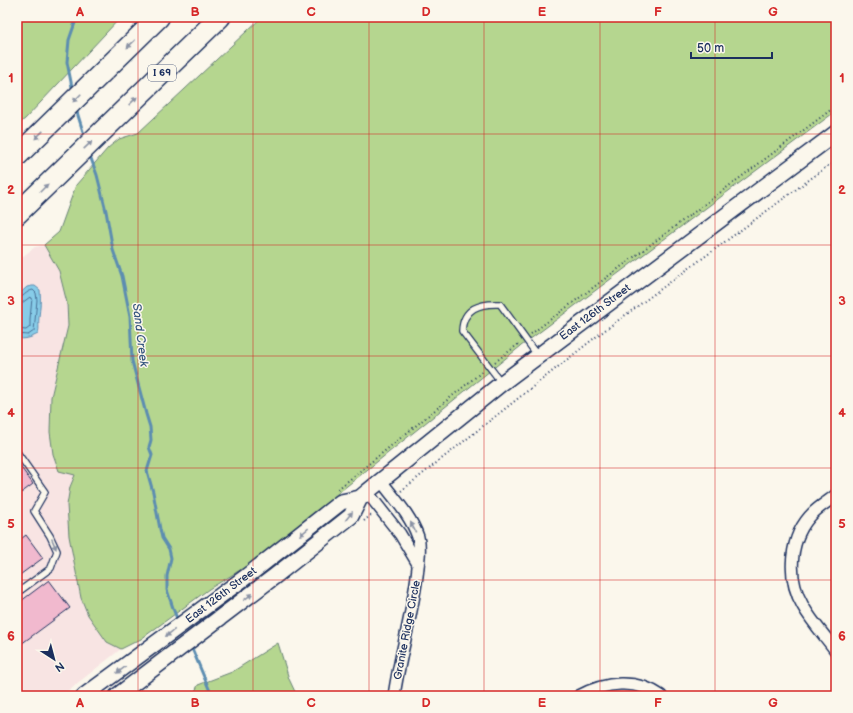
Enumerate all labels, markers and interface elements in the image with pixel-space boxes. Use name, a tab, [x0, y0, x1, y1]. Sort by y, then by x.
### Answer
text: A	[75, 4, 84, 20]
text: B	[190, 4, 200, 20]
text: C	[306, 4, 316, 20]
text: D	[421, 4, 431, 20]
text: E	[538, 4, 547, 20]
text: F	[654, 4, 662, 20]
text: G	[768, 4, 778, 20]
scale bar	[691, 34, 772, 60]
one-way arrow	[126, 39, 136, 49]
text: 50 m	[697, 41, 724, 56]
road number: I 69	[148, 65, 176, 81]
text: 1	[8, 70, 14, 86]
text: 1	[839, 70, 845, 86]
one-way arrow	[72, 93, 82, 103]
one-way arrow	[128, 96, 138, 106]
one-way arrow	[34, 130, 44, 140]
one-way arrow	[83, 140, 93, 150]
text: 2	[7, 182, 15, 198]
text: 2	[838, 182, 846, 198]
one-way arrow	[39, 183, 49, 193]
street label: East 126th Street	[557, 281, 633, 343]
text: 3	[7, 293, 15, 309]
text: 3	[838, 293, 846, 309]
water label: Sand Creek	[129, 302, 151, 369]
text: 4	[7, 405, 15, 421]
text: 4	[838, 405, 846, 421]
one-way arrow	[345, 510, 354, 521]
text: 5	[7, 516, 15, 532]
text: 5	[838, 516, 846, 532]
one-way arrow	[410, 521, 416, 533]
one-way arrow	[298, 528, 309, 536]
one-way arrow	[51, 539, 57, 550]
street label: East 126th Street	[183, 564, 259, 626]
street label: Granite Ridge Circle	[391, 579, 423, 681]
one-way arrow	[243, 592, 254, 601]
text: 6	[7, 628, 15, 644]
text: 6	[838, 628, 846, 644]
one-way arrow	[165, 629, 176, 637]
north arrow	[34, 639, 74, 679]
text: N	[52, 659, 67, 674]
one-way arrow	[115, 666, 126, 674]
text: A	[75, 695, 84, 711]
text: B	[190, 695, 200, 711]
text: C	[306, 695, 316, 711]
text: D	[421, 695, 431, 711]
text: E	[538, 695, 547, 711]
text: F	[654, 695, 662, 711]
text: G	[768, 695, 778, 711]

